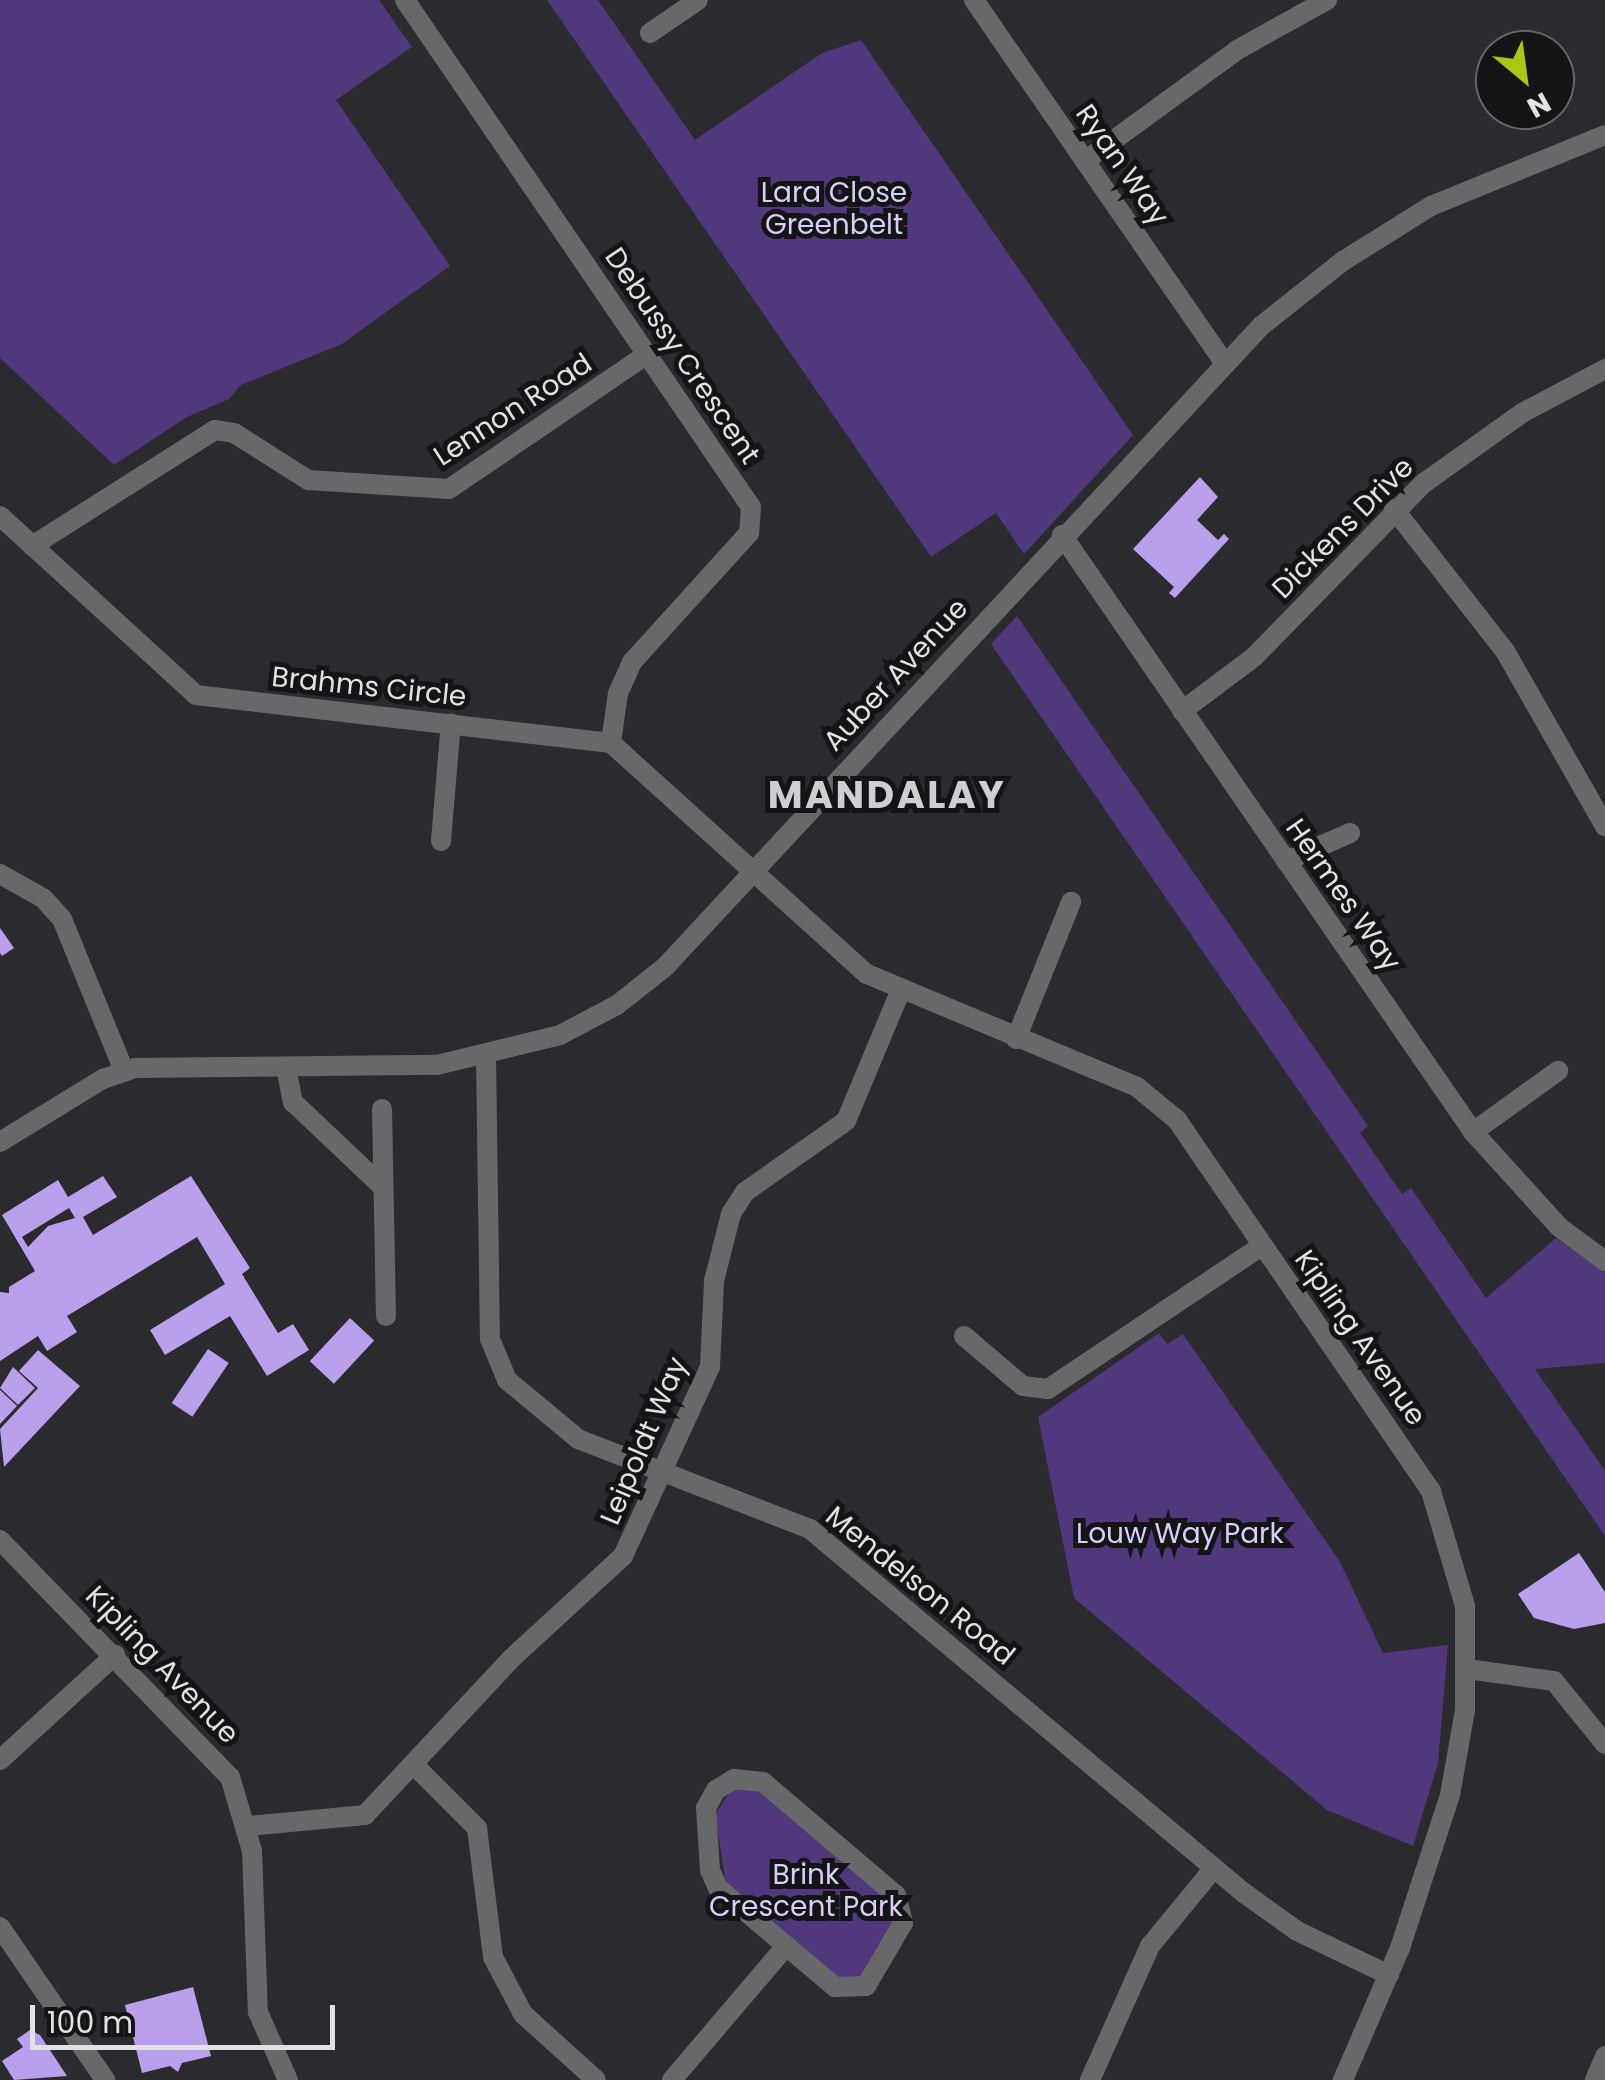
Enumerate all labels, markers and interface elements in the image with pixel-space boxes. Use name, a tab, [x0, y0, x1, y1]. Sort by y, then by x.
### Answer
north arrow	[1475, 30, 1575, 130]
text: N	[1520, 83, 1557, 127]
street label: Ryan Way	[1068, 98, 1176, 232]
park label: Lara Close Greenbelt	[761, 176, 907, 242]
street label: Debussy Crescent	[597, 242, 767, 470]
street label: Lennon Road	[428, 347, 598, 473]
street label: Dickens Drive	[1265, 450, 1421, 606]
street label: Auber Avenue	[817, 592, 975, 758]
street label: Brahms Circle	[270, 660, 468, 714]
district label: MANDALAY	[768, 772, 1006, 818]
street label: Hermes Way	[1278, 813, 1408, 977]
street label: Kipling Avenue	[1287, 1244, 1433, 1432]
street label: Leipoldt Way	[594, 1352, 694, 1530]
street label: Mendelson Road	[819, 1500, 1021, 1672]
park label: Louw Way Park	[1076, 1517, 1284, 1551]
street label: Kipling Avenue	[78, 1579, 246, 1751]
park label: Brink Crescent Park	[709, 1858, 903, 1924]
scale bar	[35, 1985, 340, 2047]
text: 100 m	[47, 2001, 133, 2044]

